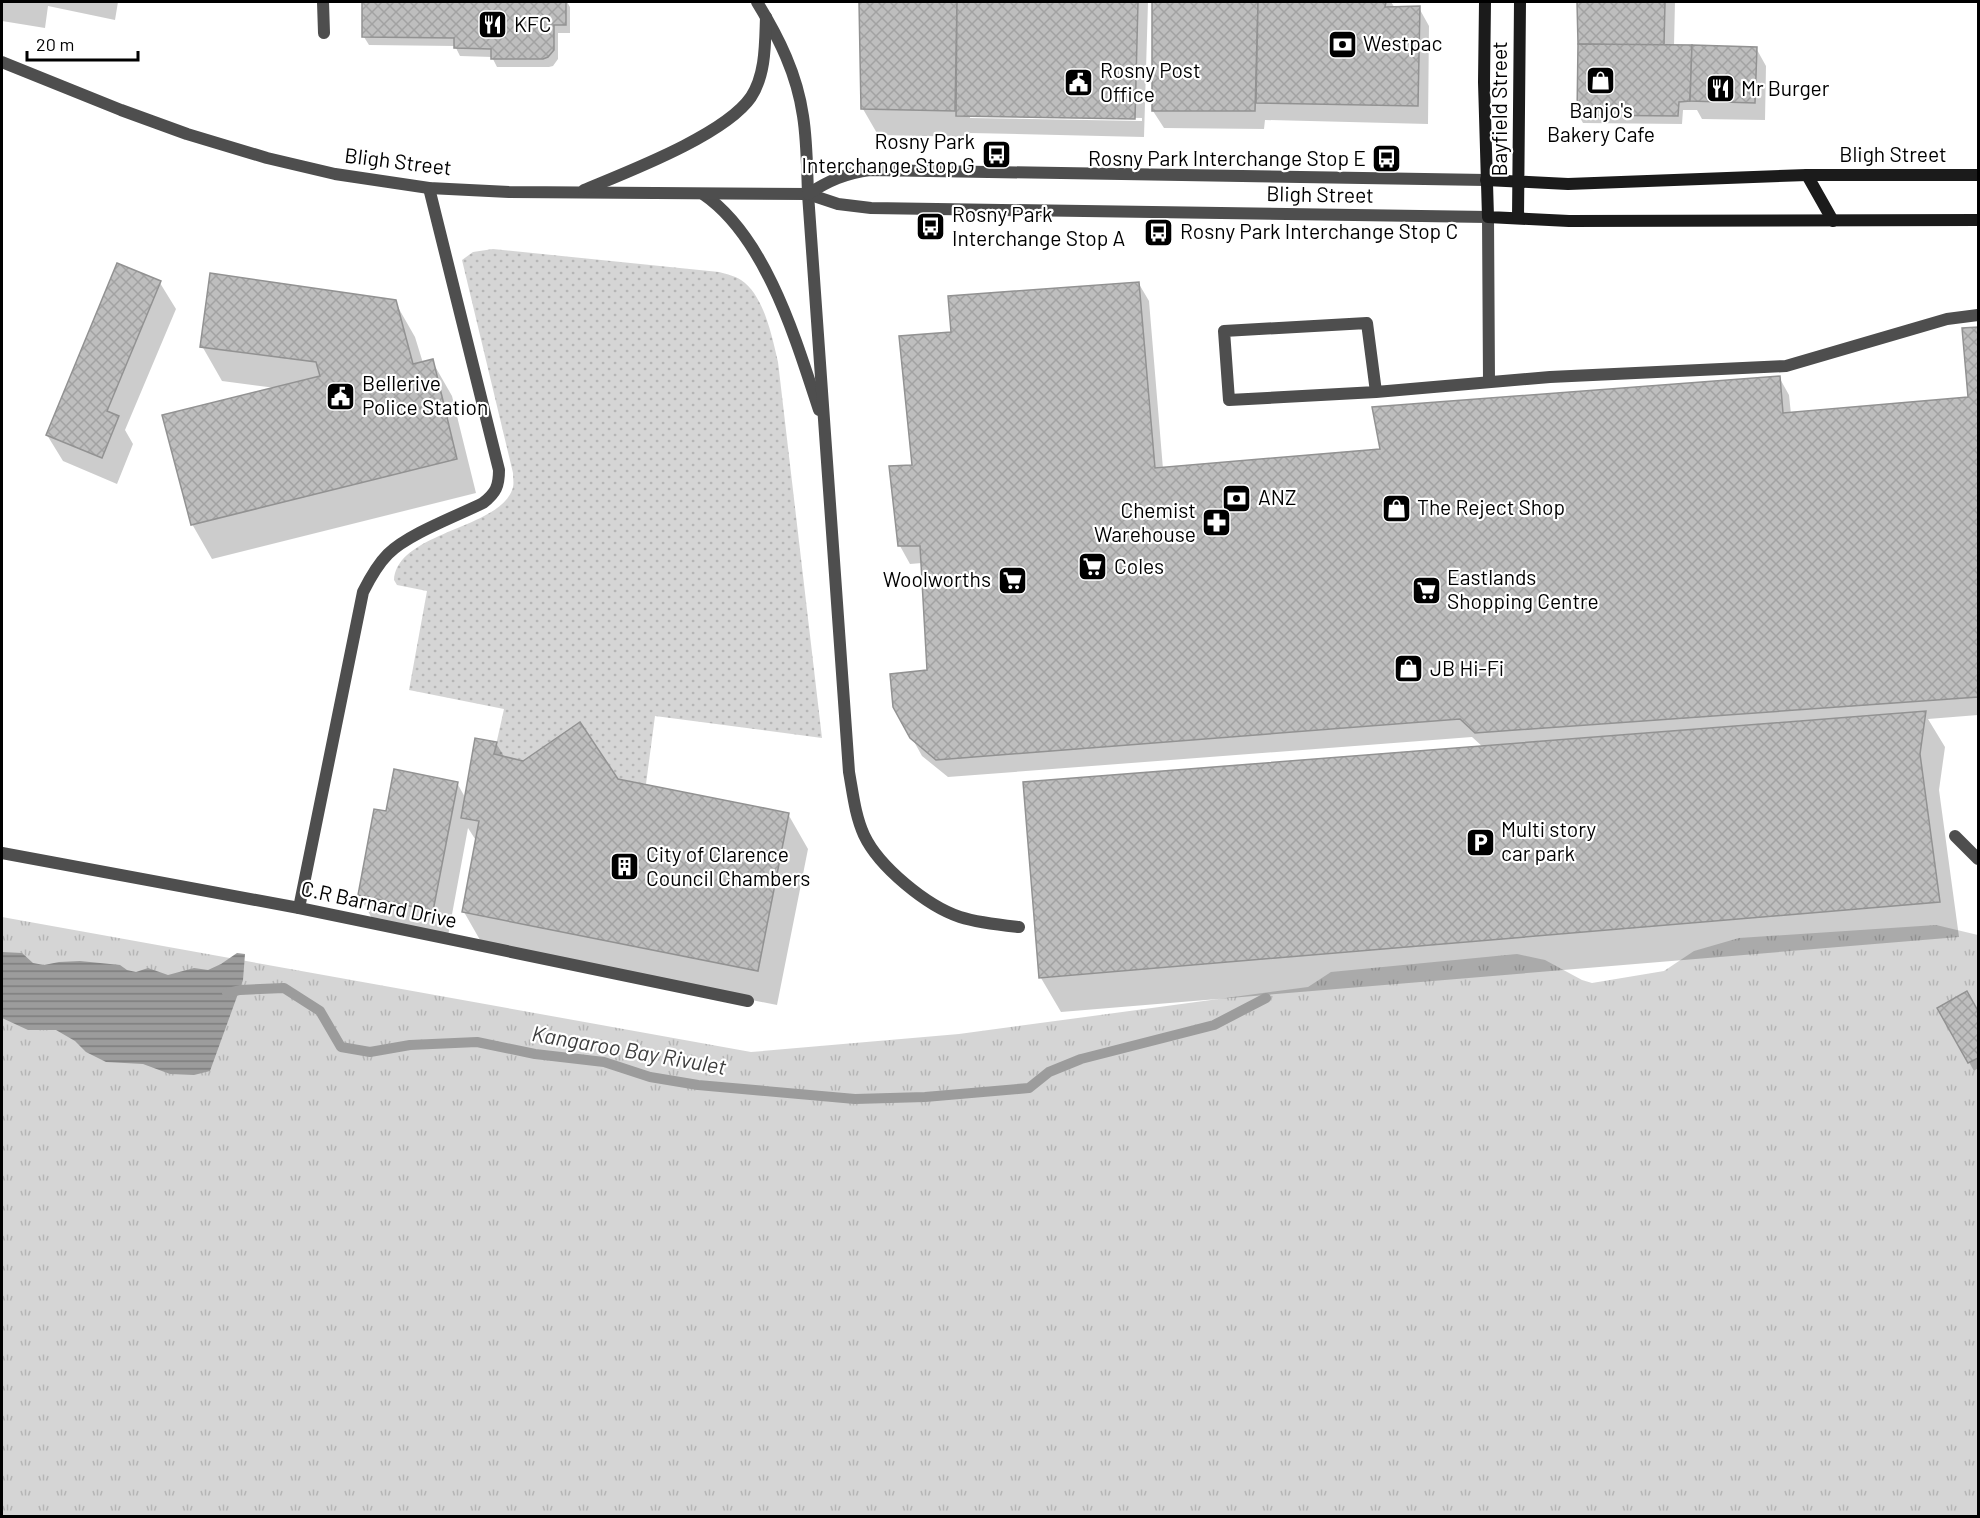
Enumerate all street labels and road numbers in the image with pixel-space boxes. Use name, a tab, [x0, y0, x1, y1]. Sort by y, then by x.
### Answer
street label: Bayfield Street	[1486, 41, 1511, 177]
street label: Bligh Street	[1839, 141, 1947, 166]
street label: Bligh Street	[343, 142, 453, 179]
street label: Bligh Street	[1266, 180, 1374, 207]
street label: C.R Barnard Drive	[299, 875, 460, 932]

